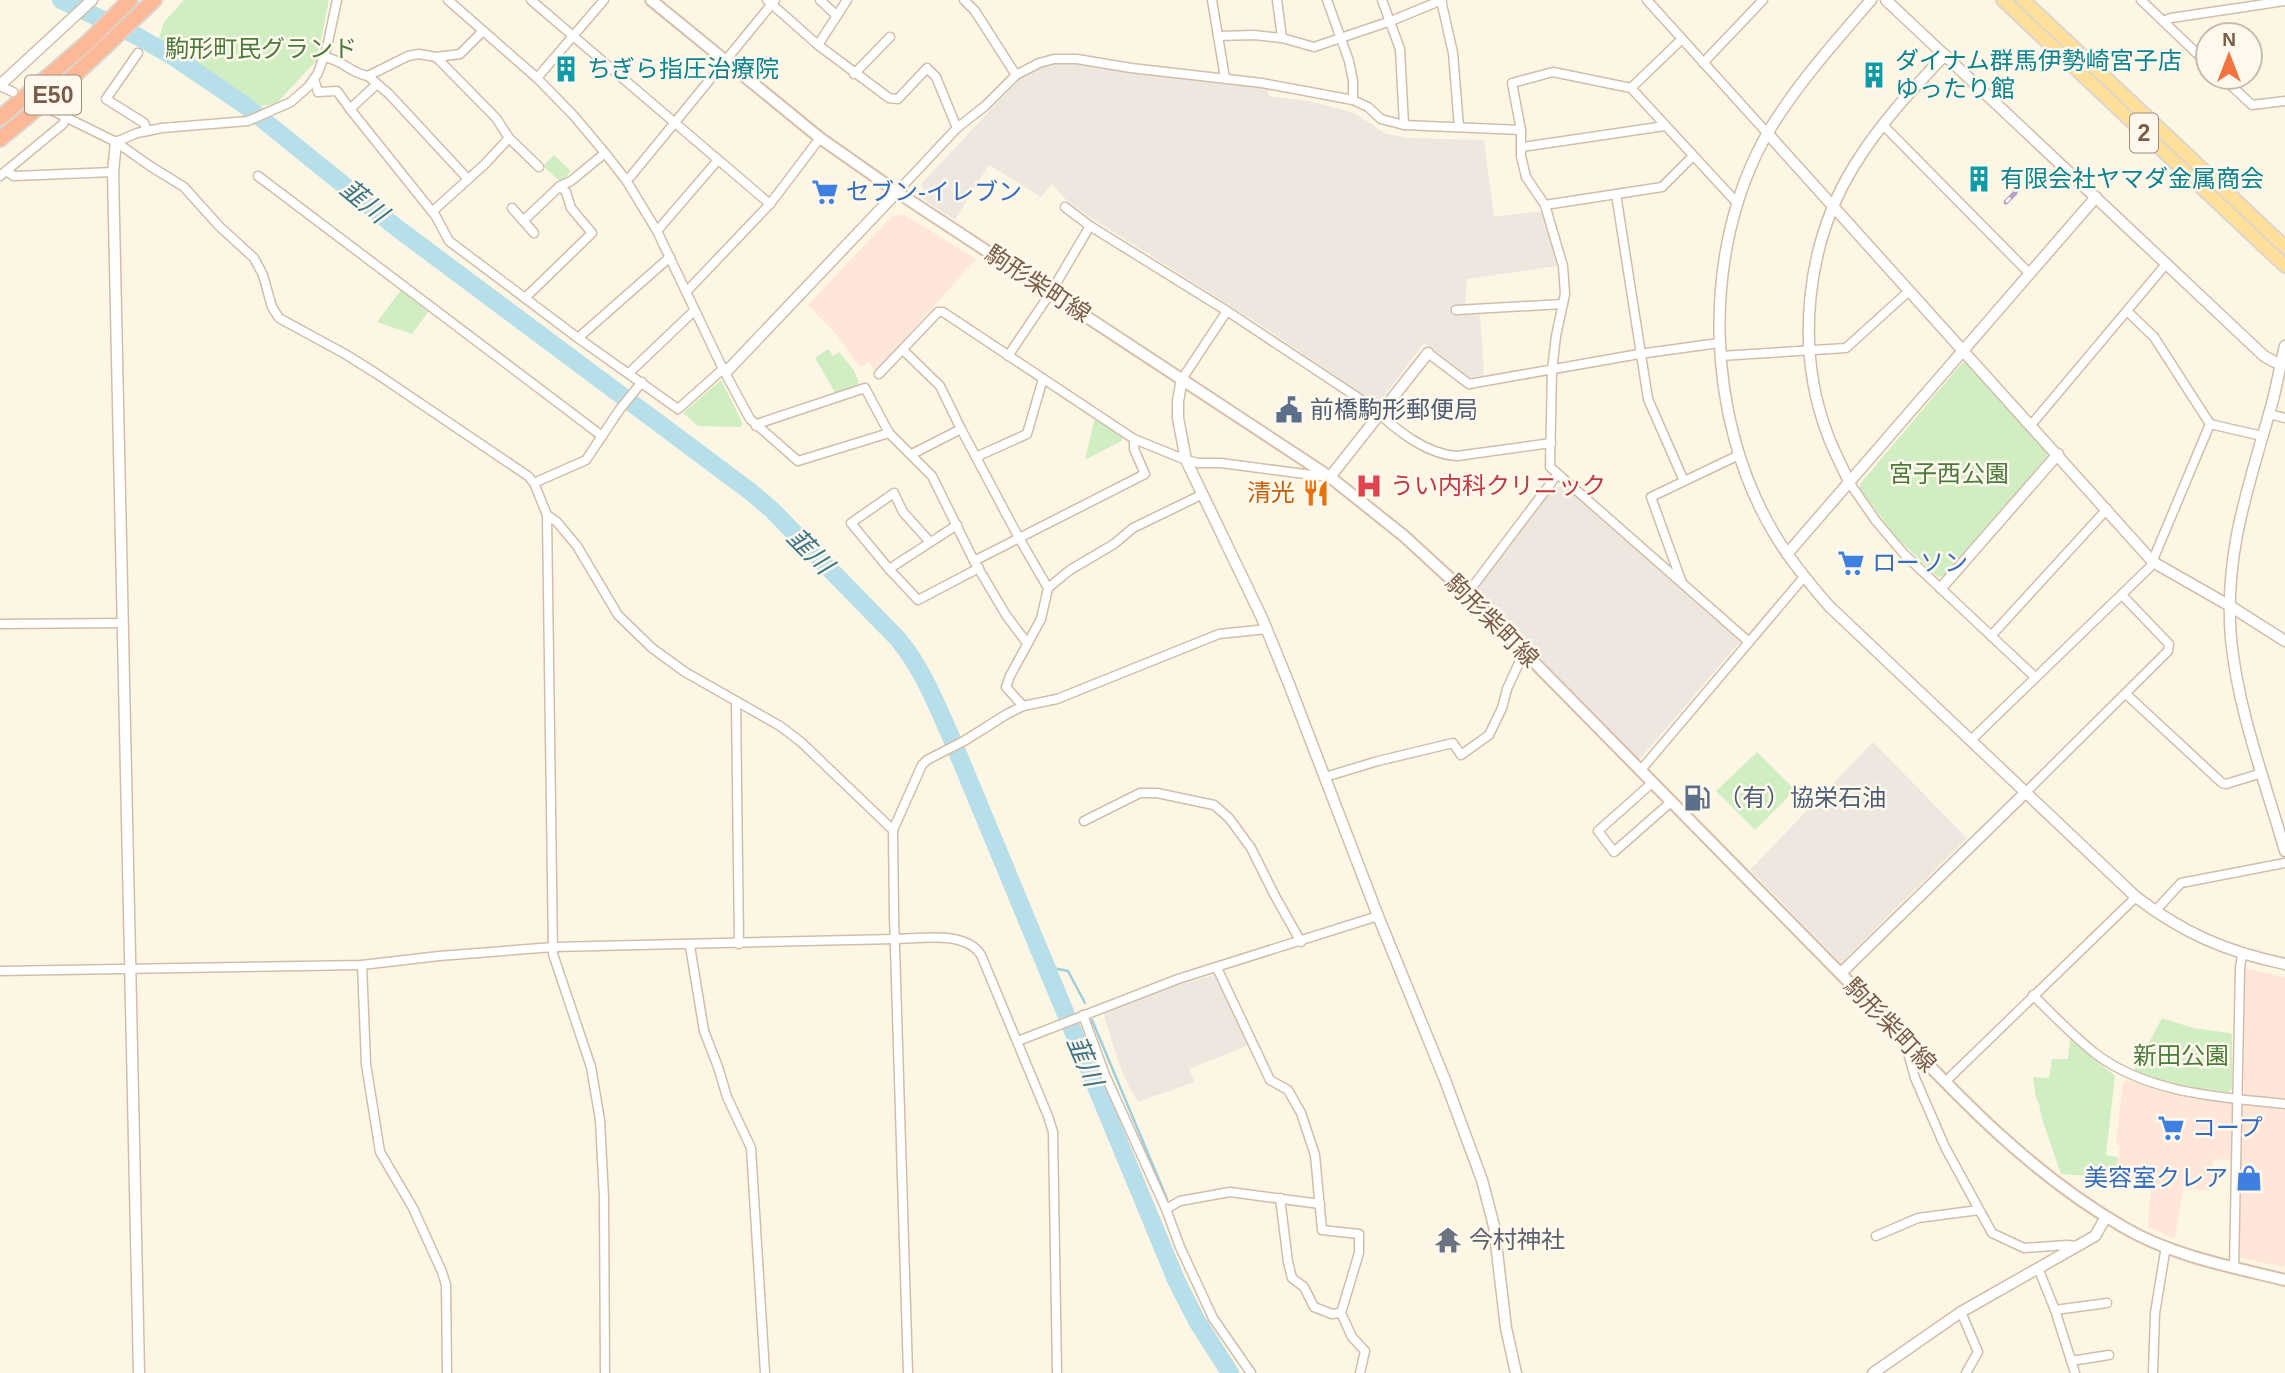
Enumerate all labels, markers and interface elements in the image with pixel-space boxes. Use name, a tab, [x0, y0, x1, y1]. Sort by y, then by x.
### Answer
north arrow	[2194, 21, 2264, 91]
text: N	[2222, 29, 2236, 50]
park label: 駒形町民グランド	[165, 35, 357, 62]
place label: ダイナム群馬伊勢崎宮子店 ゆったり館	[1895, 47, 2182, 102]
building icon: ちぎら指圧治療院	[551, 54, 581, 84]
place label: ちぎら指圧治療院	[587, 55, 779, 82]
building icon: ダイナム群馬伊勢崎宮子店 ゆったり館	[1859, 60, 1889, 90]
road number: E50	[25, 76, 81, 114]
road number: 2	[2130, 114, 2158, 152]
building icon: 有限会社ヤマダ金属商会	[1964, 164, 1994, 194]
place label: 有限会社ヤマダ金属商会	[2000, 165, 2264, 192]
water label: 韮川	[334, 173, 396, 231]
supermarket icon: セブン-イレブン	[810, 177, 840, 207]
place label: セブン-イレブン	[846, 178, 1022, 205]
street label: 駒形柴町線	[981, 240, 1096, 328]
public building icon: 前橋駒形郵便局	[1274, 395, 1304, 425]
place label: 前橋駒形郵便局	[1310, 396, 1478, 423]
park label: 宮子西公園	[1889, 460, 2009, 487]
hospital icon: うい内科クリニック	[1354, 471, 1384, 501]
place label: うい内科クリニック	[1390, 472, 1606, 499]
restaurant icon: 清光	[1301, 478, 1331, 508]
place label: 清光	[1247, 479, 1295, 506]
water label: 韮川	[781, 522, 841, 582]
supermarket icon: ローソン	[1836, 548, 1866, 578]
place label: ローソン	[1872, 549, 1968, 576]
street label: 駒形柴町線	[1440, 569, 1544, 673]
fuel station icon: （有）協栄石油	[1682, 783, 1712, 813]
place label: （有）協栄石油	[1718, 784, 1886, 811]
street label: 駒形柴町線	[1839, 972, 1942, 1077]
water label: 韮川	[1061, 1031, 1110, 1094]
park label: 新田公園	[2133, 1042, 2229, 1069]
supermarket icon: コープ	[2156, 1113, 2186, 1143]
place label: コープ	[2192, 1114, 2263, 1141]
shop icon: 美容室クレア	[2234, 1163, 2264, 1193]
place label: 美容室クレア	[2084, 1164, 2228, 1191]
temple icon: 今村神社	[1433, 1225, 1463, 1255]
place label: 今村神社	[1469, 1226, 1565, 1253]

